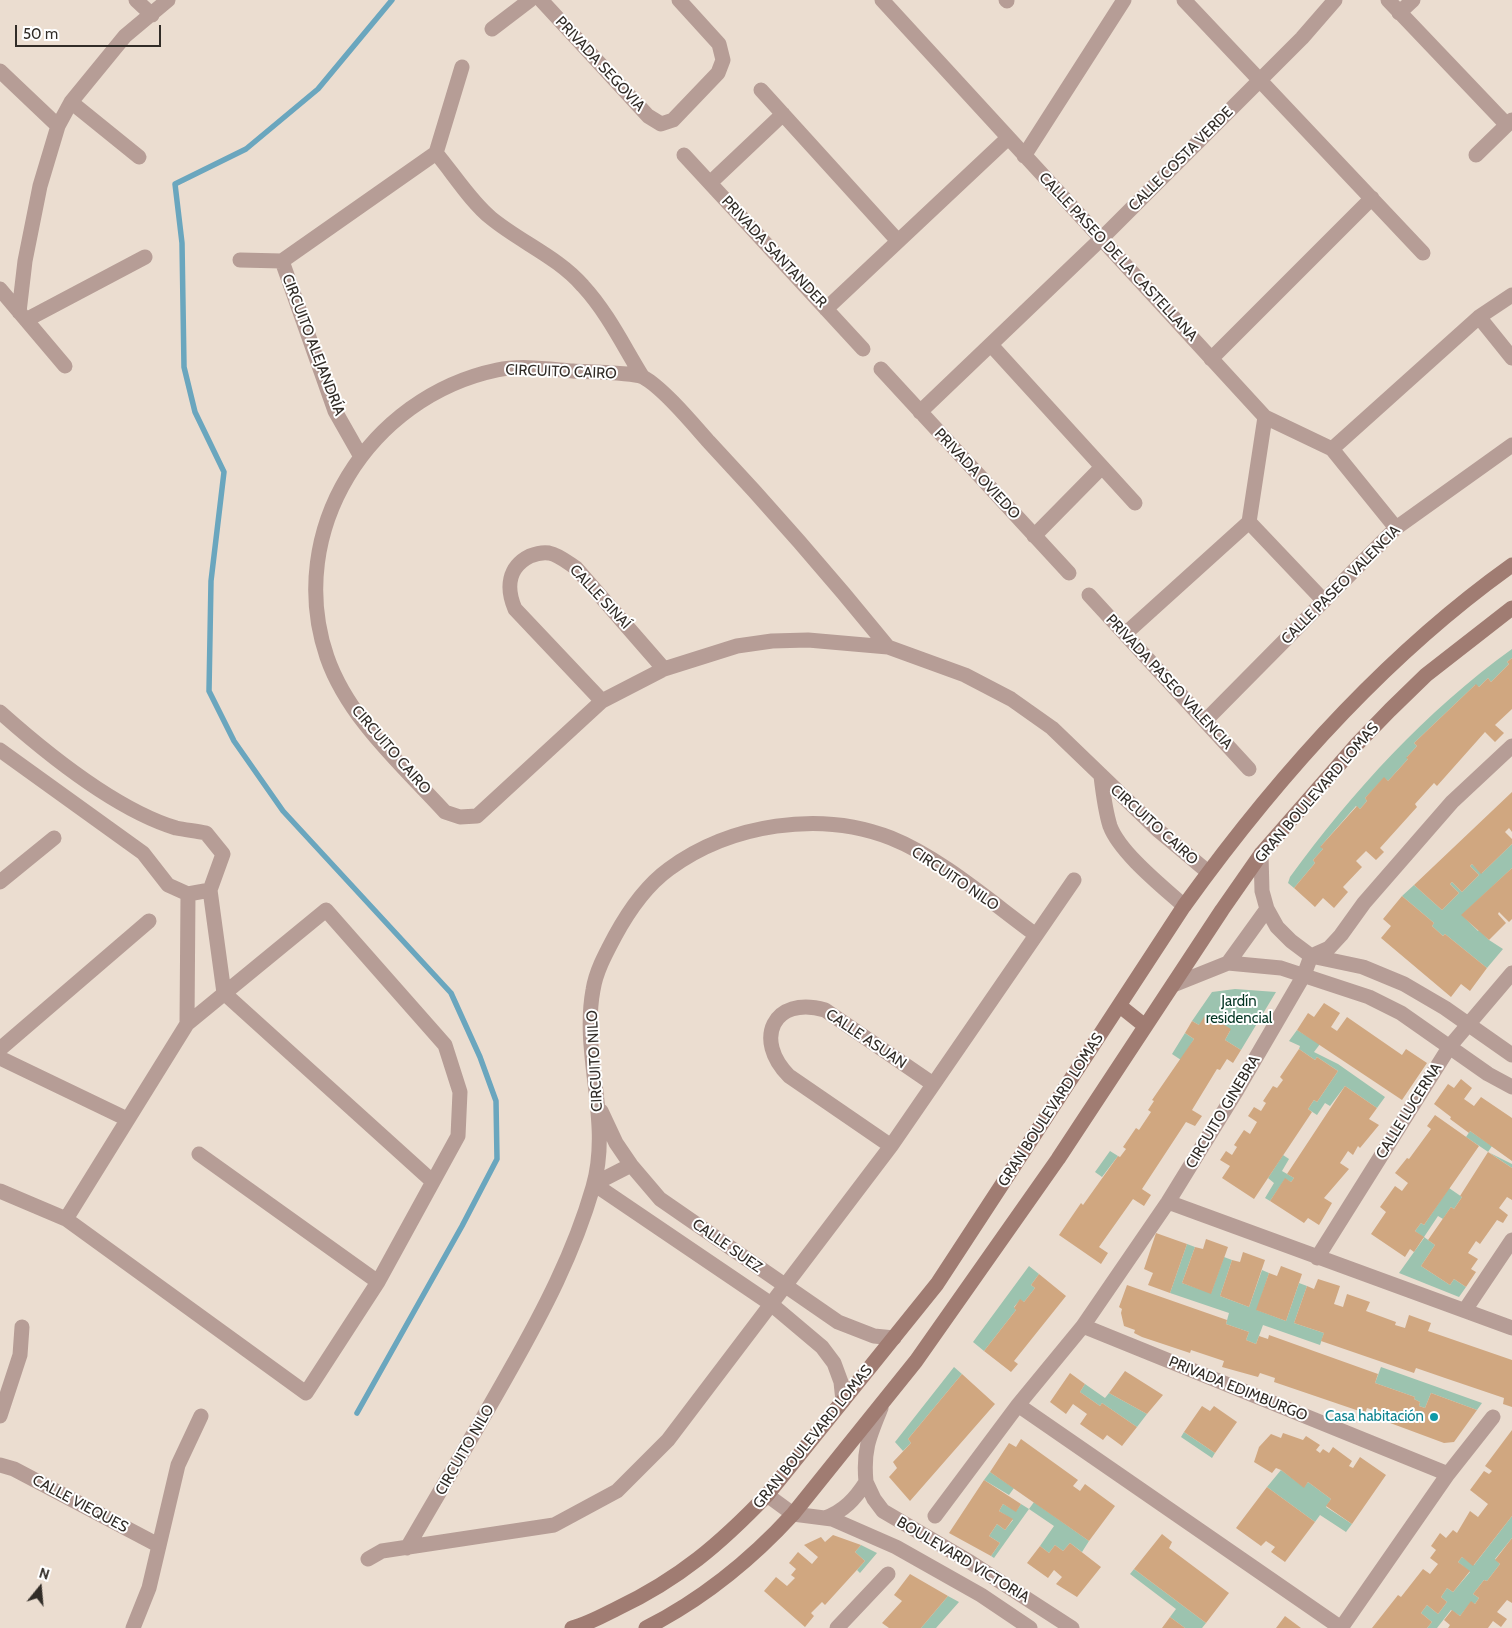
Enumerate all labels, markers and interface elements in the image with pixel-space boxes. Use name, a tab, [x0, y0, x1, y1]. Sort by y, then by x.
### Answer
street label: PRIVADA SEGOVIA	[551, 13, 649, 115]
scale bar	[18, 15, 164, 47]
text: 50 m	[23, 25, 58, 43]
street label: CALLE COSTA VERDE	[1125, 103, 1237, 215]
street label: CALLE PASEO DE LA CASTELLANA	[1035, 169, 1201, 345]
street label: PRIVADA SANTANDER	[718, 192, 830, 312]
street label: CIRCUITO ALEJANDRÍA	[278, 272, 348, 418]
street label: CIRCUITO CAIRO	[505, 361, 617, 383]
street label: PRIVADA OVIEDO	[930, 425, 1024, 523]
street label: CALLE PASEO VALENCIA	[1278, 522, 1404, 648]
street label: CALLE SINAÍ	[566, 561, 634, 633]
street label: PRIVADA PASEO VALENCIA	[1102, 611, 1236, 753]
street label: CIRCUITO CAIRO	[348, 702, 434, 798]
street label: GRAN BOULEVARD LOMAS	[1251, 719, 1383, 867]
street label: CIRCUITO CAIRO	[1107, 781, 1201, 869]
street label: CIRCUITO NILO	[908, 843, 1002, 915]
park label: Jardín residencial	[1206, 993, 1272, 1028]
street label: CALLE ASUAN	[822, 1005, 910, 1073]
street label: CIRCUITO NILO	[583, 1010, 607, 1112]
street label: GRAN BOULEVARD LOMAS	[995, 1030, 1107, 1190]
street label: CIRCUITO GINEBRA	[1182, 1052, 1264, 1172]
street label: CALLE LUCERNA	[1372, 1060, 1446, 1162]
street label: CALLE SUEZ	[689, 1215, 765, 1277]
street label: PRIVADA EDIMBURGO	[1166, 1353, 1310, 1425]
street label: GRAN BOULEVARD LOMAS	[750, 1362, 876, 1512]
street label: CIRCUITO NILO	[432, 1401, 498, 1499]
place label: Casa habitación	[1325, 1408, 1424, 1426]
marker: Casa habitación	[1428, 1411, 1440, 1423]
street label: CALLE VIEQUES	[29, 1471, 131, 1537]
street label: BOULEVARD VICTORIA	[893, 1513, 1033, 1607]
north arrow	[15, 1563, 65, 1613]
text: N	[37, 1564, 52, 1584]

